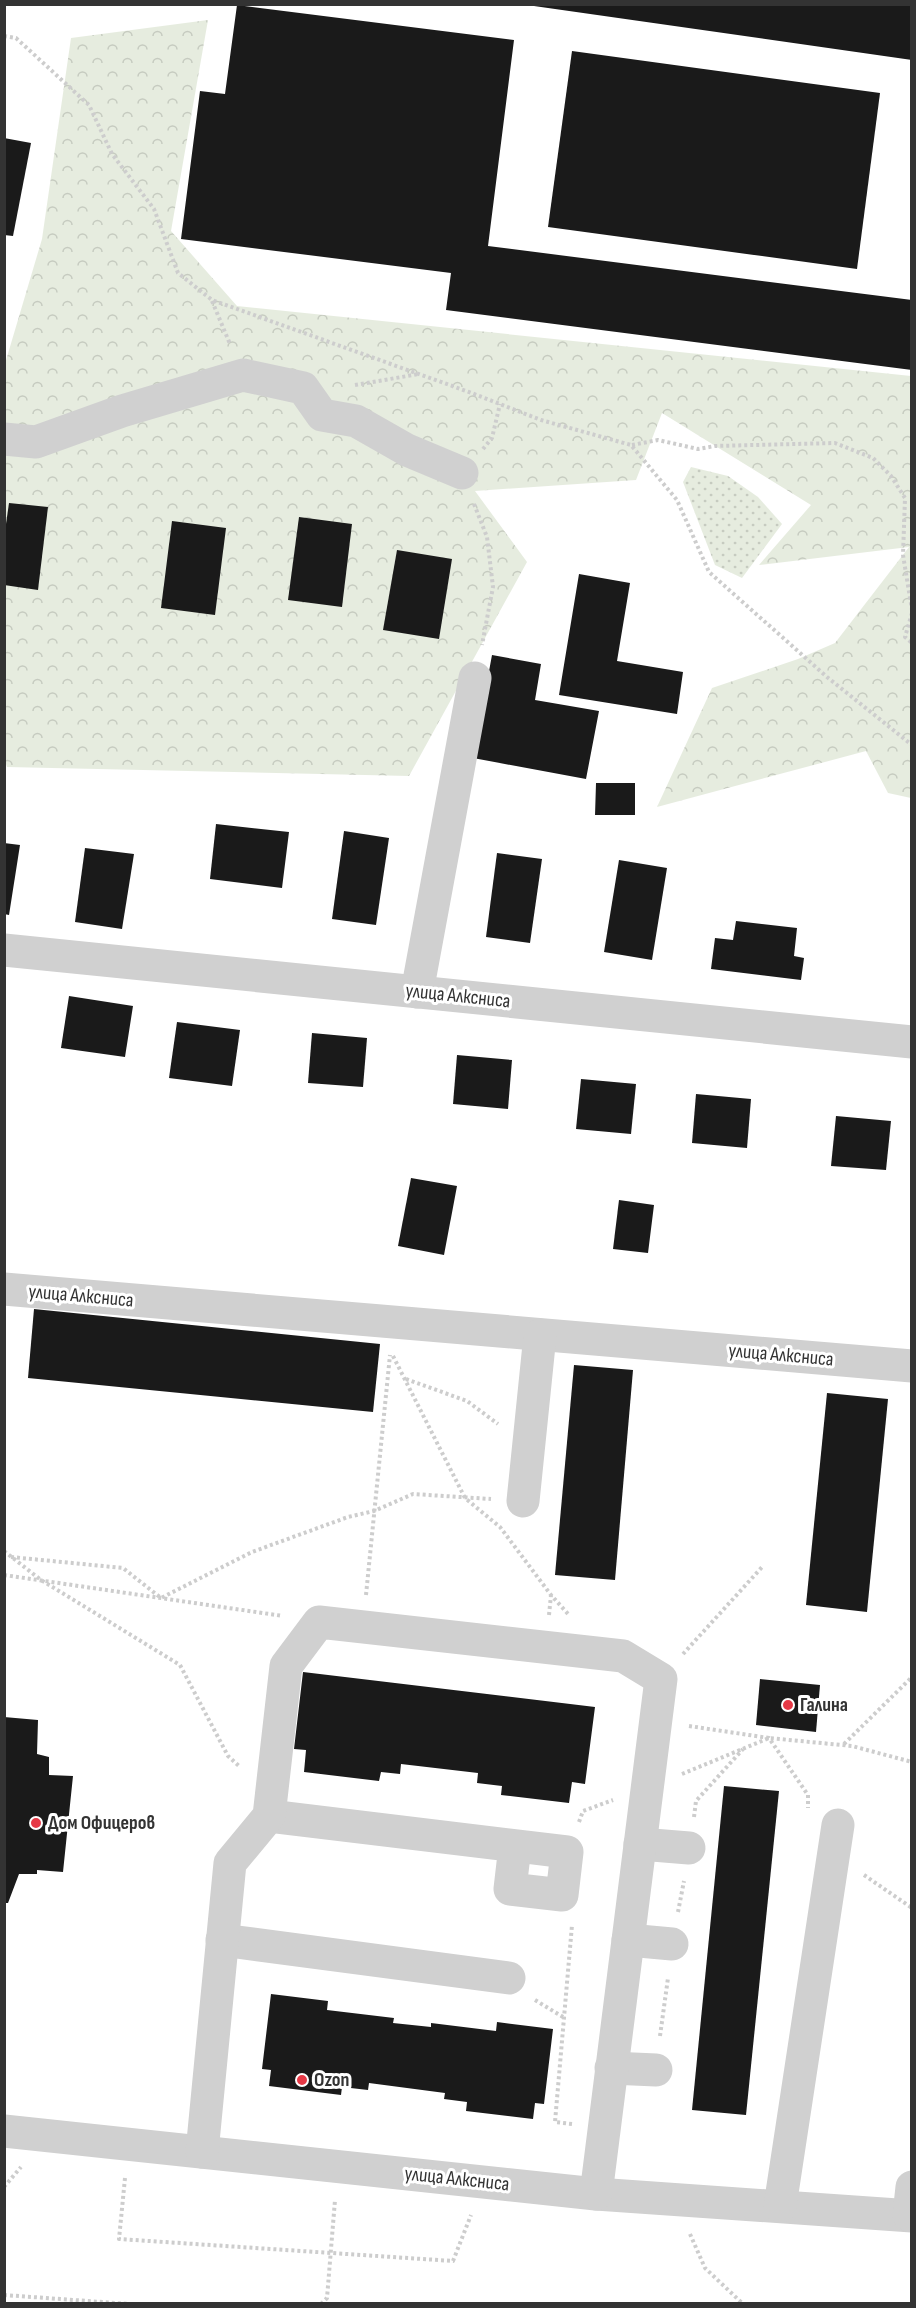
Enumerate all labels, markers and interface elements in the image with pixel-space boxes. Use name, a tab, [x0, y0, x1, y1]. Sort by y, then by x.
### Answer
street label: улица Алксниса	[404, 979, 512, 1013]
street label: улица Алксниса	[27, 1279, 135, 1313]
street label: улица Алксниса	[727, 1338, 835, 1372]
place label: Галина	[800, 1693, 848, 1717]
marker: Галина	[781, 1698, 795, 1712]
place label: Дом Офицеров	[48, 1811, 155, 1835]
marker: Дом Офицеров	[29, 1816, 43, 1830]
place label: Ozon	[314, 2068, 349, 2092]
marker: Ozon	[295, 2073, 309, 2087]
street label: улица Алксниса	[403, 2162, 511, 2196]

